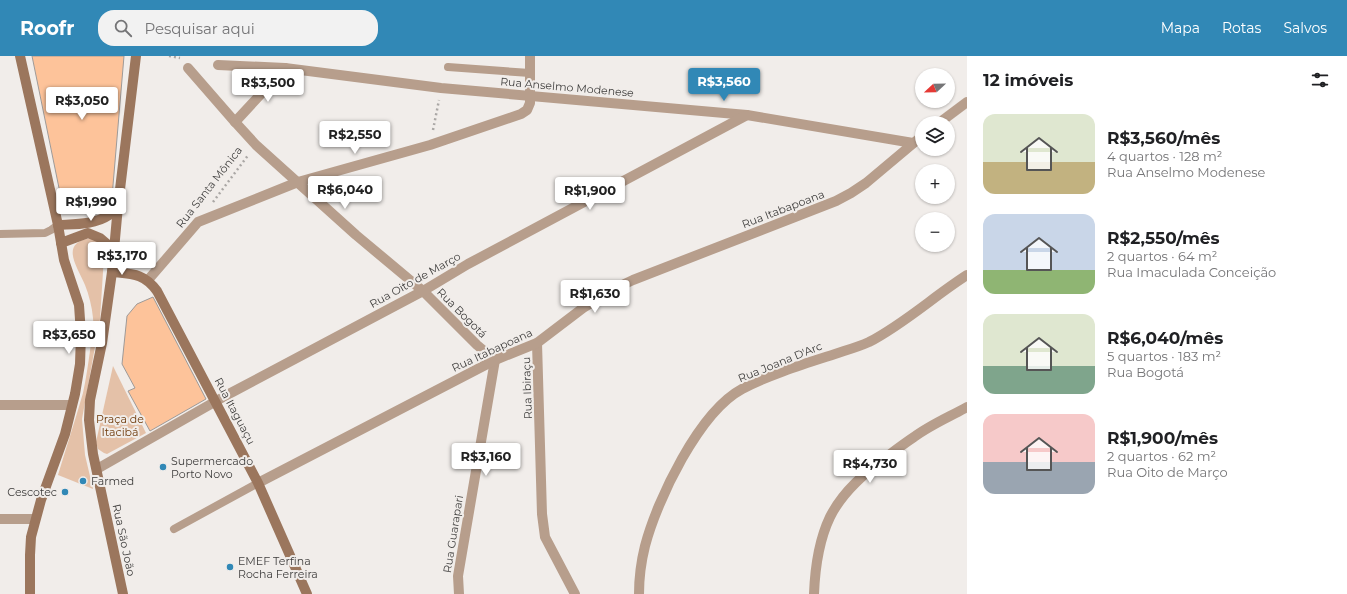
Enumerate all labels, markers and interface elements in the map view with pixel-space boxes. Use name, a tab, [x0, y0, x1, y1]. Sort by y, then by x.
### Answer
search box	[98, 10, 378, 46]
text: Roofr	[20, 17, 74, 40]
icon: search	[112, 17, 134, 39]
text: Pesquisar aqui	[144, 19, 255, 38]
text: Mapa	[1161, 19, 1200, 37]
text: Rotas	[1222, 19, 1261, 37]
text: Salvos	[1283, 19, 1327, 37]
pin: R$3,560	[687, 68, 761, 102]
north arrow	[915, 68, 955, 108]
map controls	[915, 68, 955, 252]
pin: R$3,500	[231, 69, 305, 103]
icon: filters	[1309, 69, 1331, 91]
text: 12 imóveis	[983, 70, 1073, 90]
text: R$3,560	[697, 73, 751, 89]
text: R$3,500	[241, 74, 295, 90]
street label: Rua Anselmo Modenese	[500, 74, 635, 100]
pin: R$3,050	[45, 87, 119, 121]
text: R$3,050	[55, 92, 109, 108]
button: layers	[915, 116, 955, 156]
pin: R$2,550	[318, 121, 392, 155]
text: R$2,550	[328, 126, 382, 142]
text: R$3,560/mês	[1107, 128, 1220, 148]
icon: home	[1015, 130, 1063, 178]
street label: Rua Santa Mônica	[173, 143, 245, 231]
text: 4 quartos · 128 m²	[1107, 148, 1222, 164]
button: +	[915, 164, 955, 204]
text: Rua Anselmo Modenese	[1107, 164, 1265, 180]
pin: R$6,040	[308, 176, 382, 210]
pin: R$1,900	[553, 177, 627, 211]
text: R$6,040	[317, 181, 373, 197]
text: R$1,900	[564, 182, 616, 198]
street label: Rua Itabapoana	[740, 187, 826, 231]
pin: R$1,990	[54, 188, 128, 222]
text: R$1,990	[65, 193, 117, 209]
button: −	[915, 212, 955, 252]
text: R$2,550/mês	[1107, 228, 1220, 248]
icon: home	[1015, 230, 1063, 278]
pin: R$3,170	[85, 242, 159, 276]
text: R$3,170	[97, 247, 147, 263]
text: 2 quartos · 64 m²	[1107, 248, 1217, 264]
street label: Rua Oito de Março	[367, 249, 463, 311]
text: Rua Imaculada Conceição	[1107, 264, 1276, 280]
pin: R$1,630	[558, 280, 632, 314]
street label: Rua Bogotá	[434, 285, 490, 341]
text: R$1,630	[570, 285, 620, 301]
pin: R$3,650	[32, 321, 106, 355]
street label: Rua Itabapoana	[449, 325, 535, 375]
text: R$3,650	[42, 326, 96, 342]
text: R$6,040/mês	[1107, 328, 1223, 348]
icon: home	[1015, 330, 1063, 378]
street label: Rua Joana D'Arc	[736, 339, 824, 385]
text: 5 quartos · 183 m²	[1107, 348, 1221, 364]
street label: Rua Ibiraçu	[519, 357, 535, 419]
text: Rua Bogotá	[1107, 364, 1184, 380]
street label: Rua Itaguaçu	[212, 375, 258, 447]
park label: Praça de Itacibá	[96, 412, 144, 439]
text: R$1,900/mês	[1107, 428, 1218, 448]
icon: home	[1015, 430, 1063, 478]
pin: R$3,160	[449, 443, 523, 477]
text: R$3,160	[461, 448, 511, 464]
text: 2 quartos · 62 m²	[1107, 448, 1216, 464]
pin: R$4,730	[833, 450, 907, 484]
place label: Supermercado Porto Novo	[171, 454, 253, 481]
text: R$4,730	[843, 455, 897, 471]
marker: Supermercado Porto Novo	[158, 462, 168, 472]
text: Rua Oito de Março	[1107, 464, 1228, 480]
place label: Farmed	[91, 474, 134, 488]
marker: Farmed	[78, 476, 88, 486]
place label: Cescotec	[7, 485, 57, 499]
marker: Cescotec	[60, 487, 70, 497]
street label: Rua Guarapari	[440, 494, 466, 574]
street label: Rua São João	[110, 503, 139, 578]
place label: EMEF Terfina Rocha Ferreira	[238, 554, 318, 581]
marker: EMEF Terfina Rocha Ferreira	[225, 562, 235, 572]

